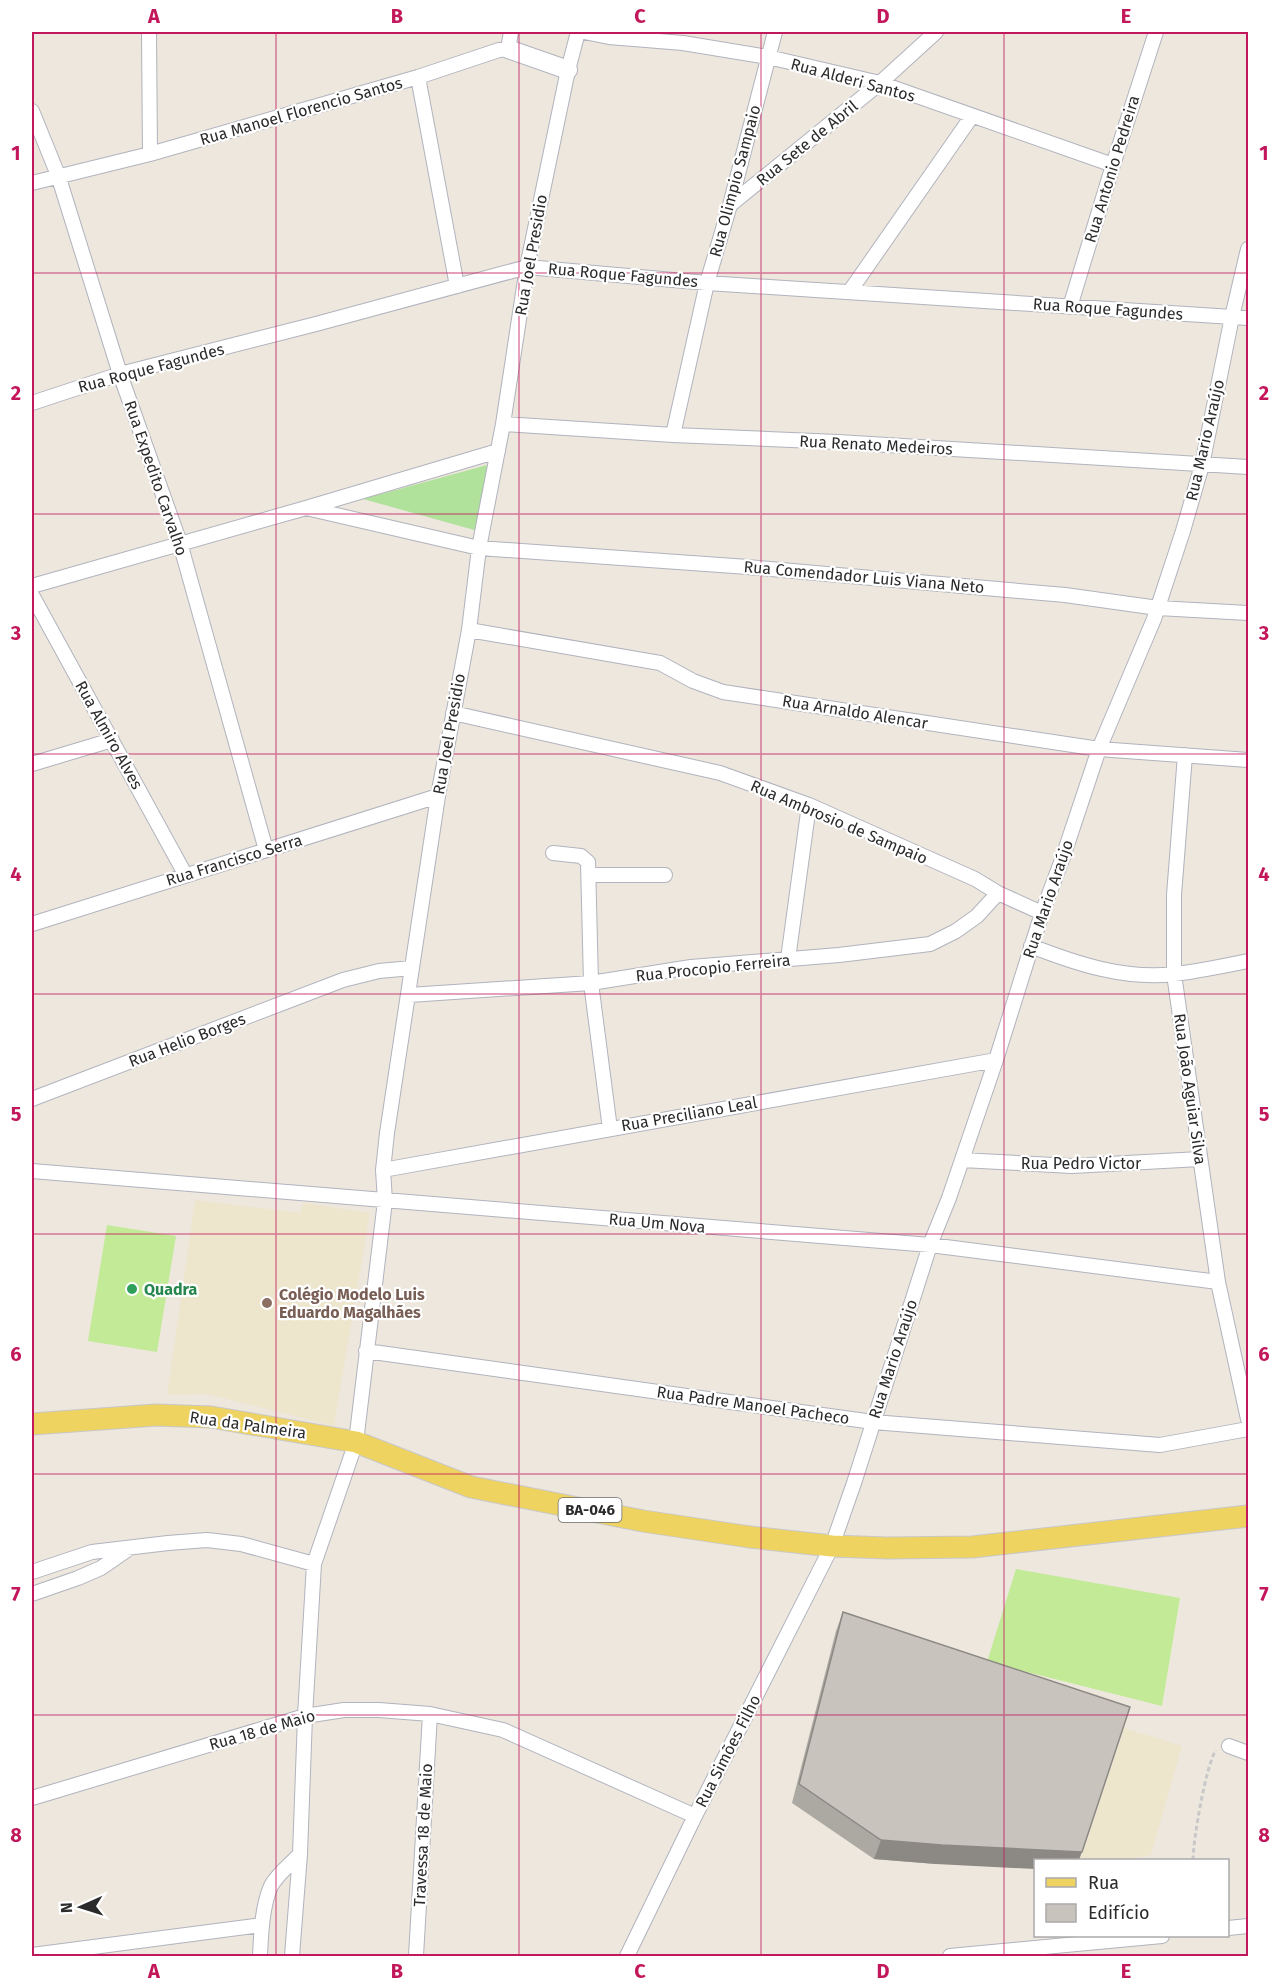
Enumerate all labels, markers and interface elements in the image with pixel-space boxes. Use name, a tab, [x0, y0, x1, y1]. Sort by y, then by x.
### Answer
text: A	[147, 4, 161, 28]
text: B	[391, 4, 403, 28]
text: C	[634, 4, 646, 28]
text: D	[876, 4, 890, 28]
text: E	[1121, 4, 1131, 28]
street label: Rua Alderi Santos	[789, 54, 917, 106]
street label: Rua Manoel Florencio Santos	[198, 73, 404, 149]
street label: Rua Antonio Pedreira	[1081, 93, 1143, 245]
street label: Rua Sete de Abril	[753, 96, 862, 190]
street label: Rua Olimpio Sampaio	[706, 103, 764, 259]
text: 1	[11, 141, 21, 165]
text: 1	[1259, 141, 1269, 165]
street label: Rua Joel Presidio	[511, 193, 551, 317]
street label: Rua Roque Fagundes	[547, 259, 699, 291]
street label: Rua Roque Fagundes	[1032, 294, 1184, 324]
street label: Rua Roque Fagundes	[76, 339, 226, 397]
street label: Rua Mario Araújo	[1182, 377, 1228, 503]
text: 2	[11, 381, 21, 405]
text: 2	[1259, 381, 1269, 405]
street label: Rua Expedito Carvalho	[120, 398, 192, 558]
street label: Rua Renato Medeiros	[799, 431, 953, 459]
street label: Rua Comendador Luis Viana Neto	[743, 557, 985, 597]
text: 3	[10, 621, 21, 645]
text: 3	[1258, 621, 1269, 645]
street label: Rua Joel Presidio	[429, 672, 469, 796]
street label: Rua Almiro Alves	[71, 677, 147, 793]
street label: Rua Arnaldo Alencar	[781, 691, 930, 733]
street label: Rua Ambrosio de Sampaio	[748, 776, 930, 868]
street label: Rua Francisco Serra	[164, 830, 304, 890]
street label: Rua Mario Araújo	[1019, 837, 1077, 961]
text: 4	[10, 862, 22, 886]
text: 4	[1258, 862, 1270, 886]
street label: Rua Procopio Ferreira	[635, 950, 791, 986]
street label: Rua Helio Borges	[126, 1009, 248, 1071]
street label: Rua João Aguiar Silva	[1170, 1012, 1210, 1166]
street label: Rua Preciliano Leal	[620, 1093, 759, 1135]
text: 5	[11, 1102, 22, 1126]
text: 5	[1259, 1102, 1270, 1126]
street label: Rua Pedro Victor	[1021, 1154, 1142, 1173]
street label: Rua Um Nova	[608, 1209, 706, 1237]
place label: Quadra	[144, 1280, 197, 1299]
marker: Quadra	[125, 1282, 139, 1296]
place label: Colégio Modelo Luis Eduardo Magalhães	[279, 1285, 425, 1322]
marker: Colégio Modelo Luis Eduardo Magalhães	[260, 1296, 274, 1310]
street label: Rua Mario Araújo	[865, 1297, 921, 1421]
text: 6	[10, 1342, 22, 1366]
text: 6	[1258, 1342, 1270, 1366]
street label: Rua Padre Manoel Pacheco	[655, 1382, 851, 1428]
street label: Rua da Palmeira	[189, 1407, 307, 1443]
road number: BA-046	[558, 1498, 622, 1522]
text: 7	[11, 1582, 21, 1606]
text: 7	[1259, 1582, 1269, 1606]
street label: Rua Simões Filho	[691, 1692, 765, 1810]
street label: Rua 18 de Maio	[207, 1706, 317, 1754]
street label: Travessa 18 de Maio	[410, 1763, 436, 1907]
text: 8	[10, 1823, 22, 1847]
text: 8	[1258, 1823, 1270, 1847]
legend	[1034, 1859, 1229, 1937]
text: Rua	[1088, 1872, 1119, 1894]
north arrow	[51, 1877, 111, 1937]
text: N	[57, 1902, 76, 1914]
text: Edifício	[1088, 1902, 1150, 1924]
text: A	[147, 1959, 161, 1983]
text: B	[391, 1959, 403, 1983]
text: C	[634, 1959, 646, 1983]
text: D	[876, 1959, 890, 1983]
text: E	[1121, 1959, 1131, 1983]

